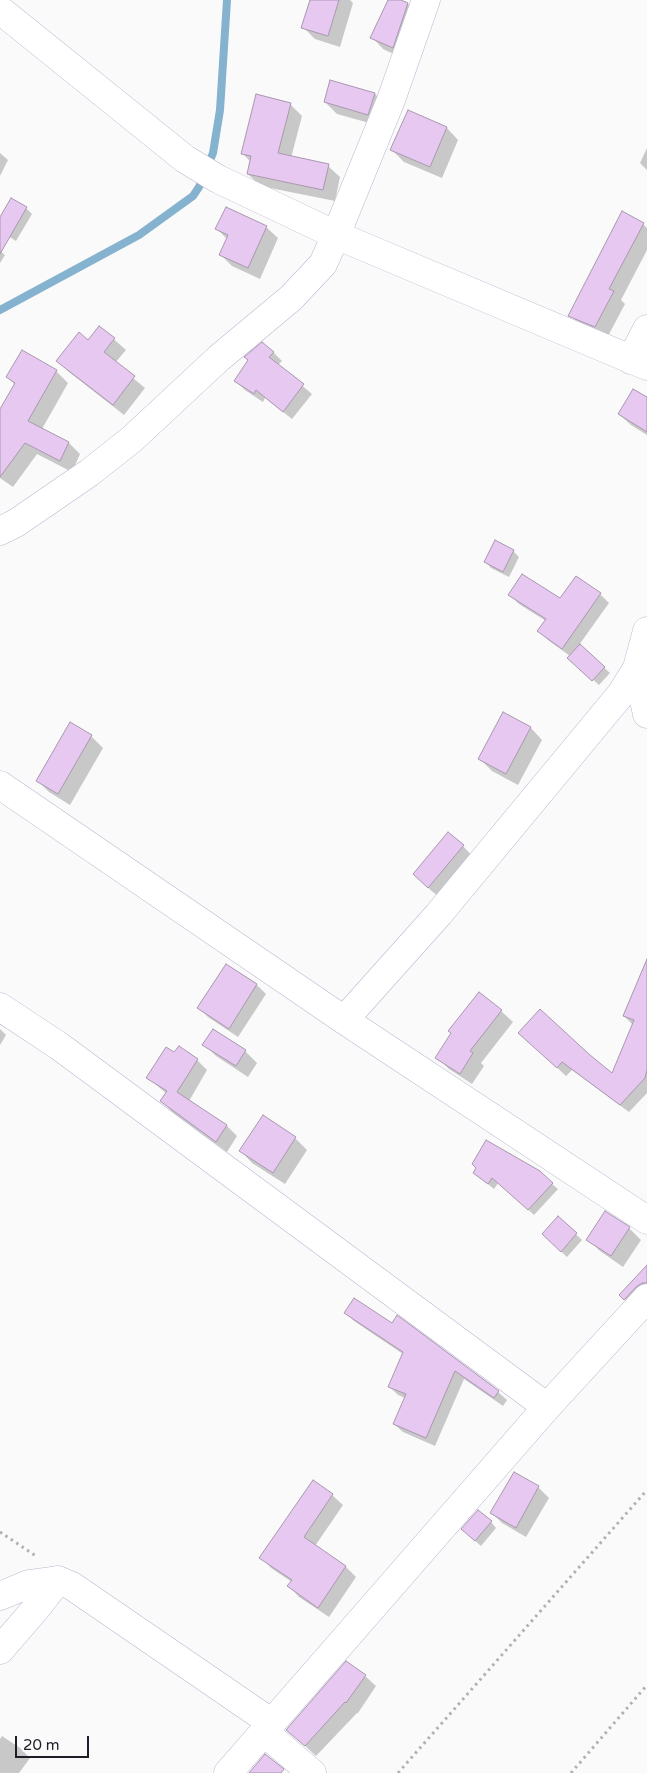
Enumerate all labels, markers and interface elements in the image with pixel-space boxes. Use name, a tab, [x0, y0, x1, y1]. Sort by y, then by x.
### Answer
scale bar	[18, 1726, 91, 1758]
text: 20 m	[23, 1736, 60, 1754]

